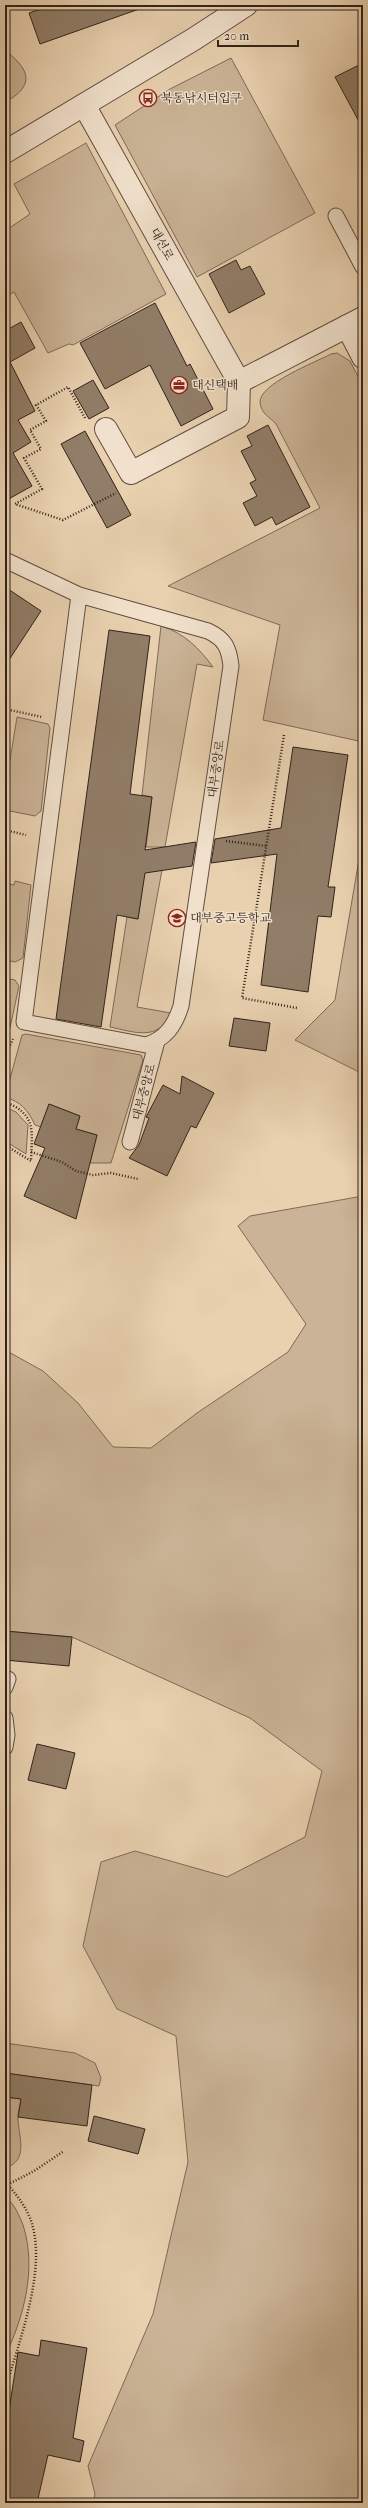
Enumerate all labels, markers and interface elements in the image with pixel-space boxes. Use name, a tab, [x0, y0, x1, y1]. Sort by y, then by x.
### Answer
scale bar	[218, 22, 298, 48]
text: 20 m	[224, 29, 249, 43]
bus stop icon: 북동낚시터입구	[138, 88, 158, 108]
place label: 북동낚시터입구	[161, 91, 243, 105]
street label: 대선로	[147, 225, 177, 263]
office icon: 대신택배	[169, 375, 189, 395]
place label: 대신택배	[192, 378, 238, 392]
street label: 대부중앙로	[205, 739, 227, 799]
school or university icon: 대부중고등학교	[167, 908, 187, 928]
place label: 대부중고등학교	[190, 911, 272, 925]
street label: 대부중앙로	[130, 1062, 158, 1122]

